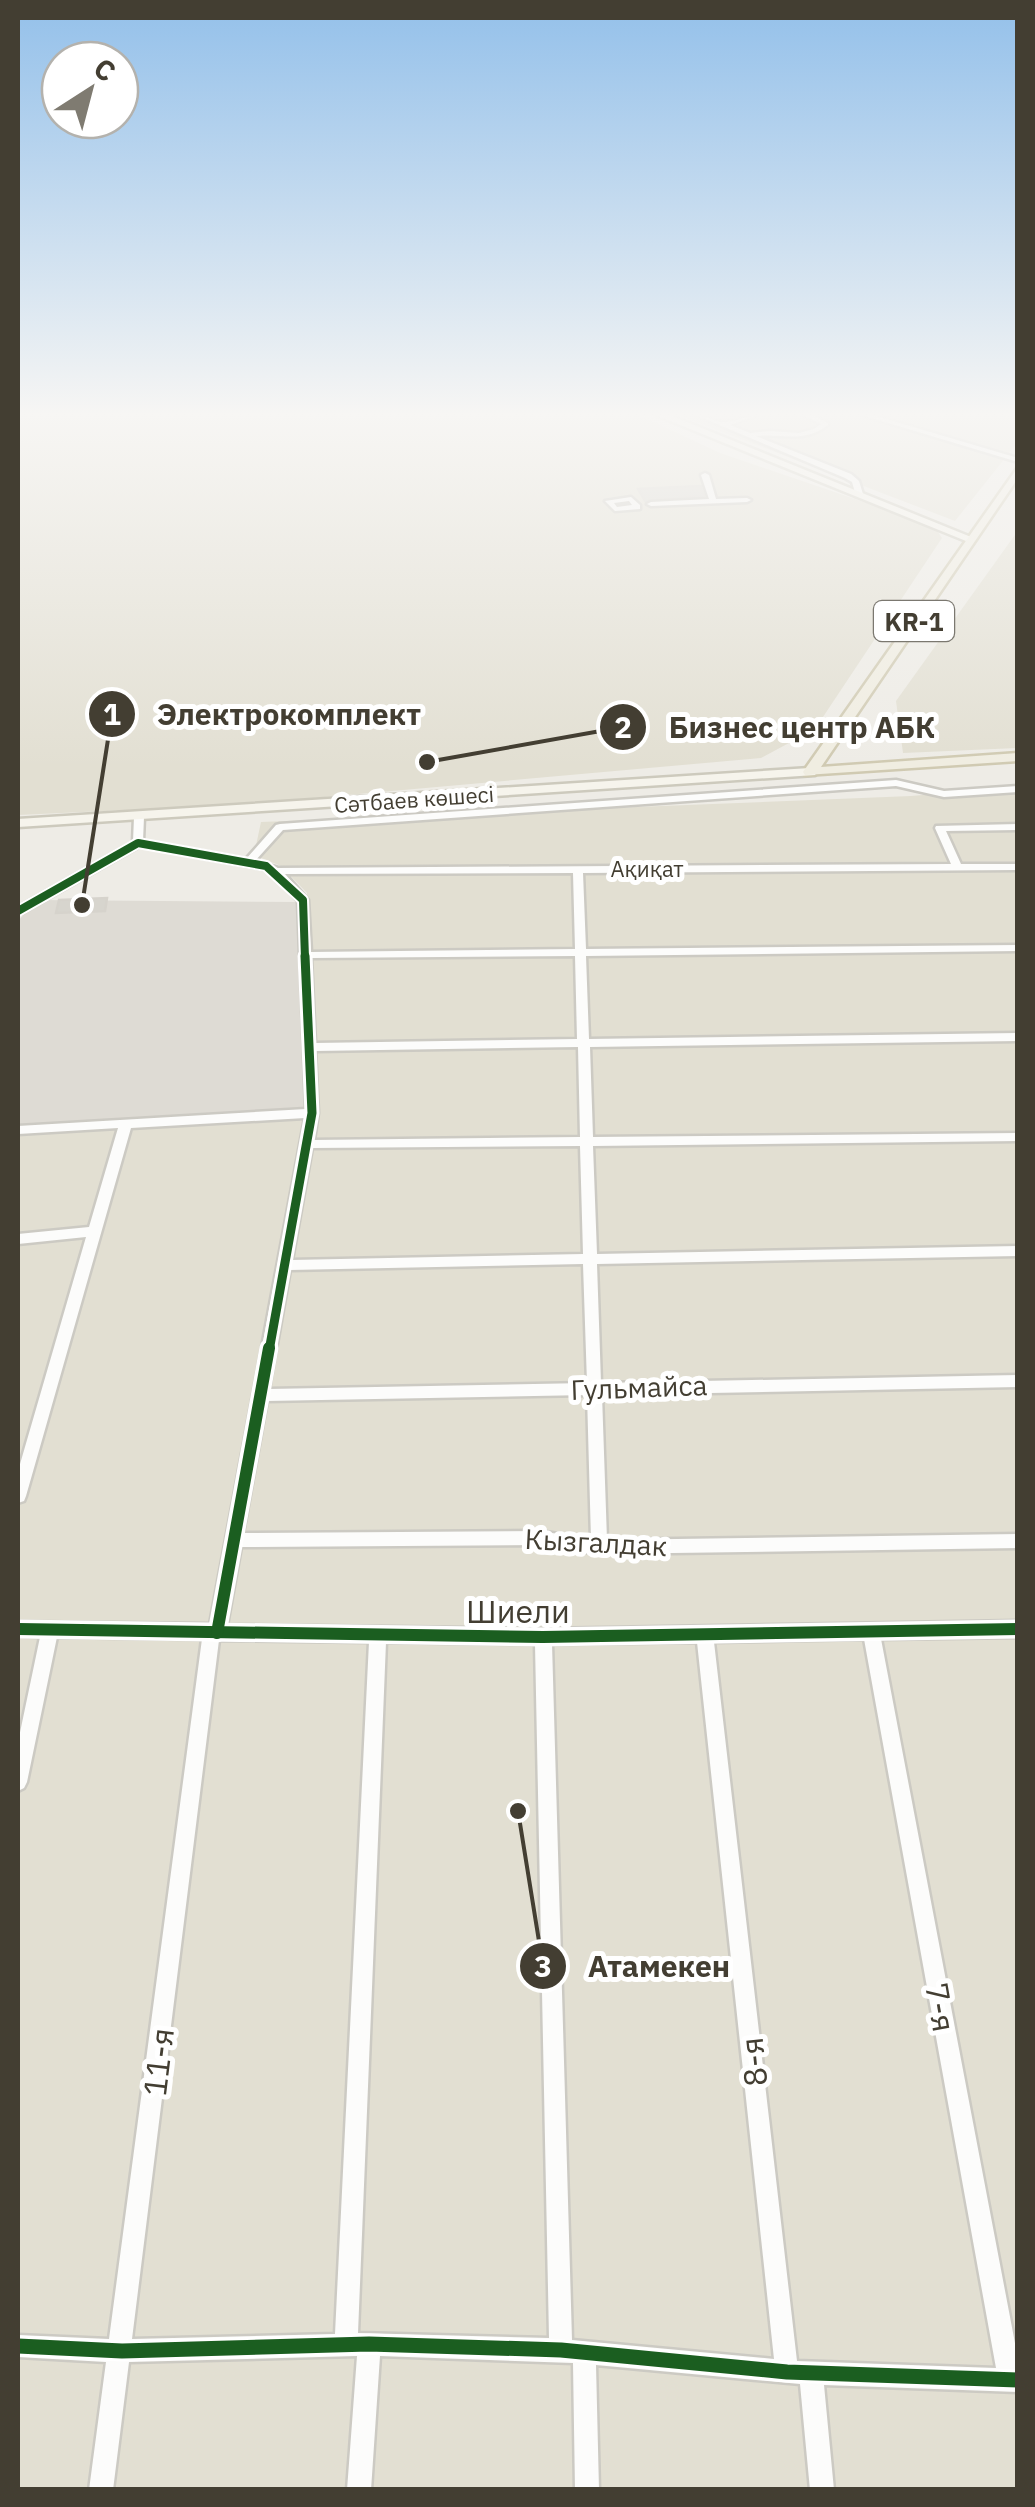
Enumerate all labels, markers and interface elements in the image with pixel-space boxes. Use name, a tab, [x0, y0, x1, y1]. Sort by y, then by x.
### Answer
north arrow	[40, 40, 140, 140]
text: С	[87, 49, 123, 90]
road number: KR-1	[874, 601, 954, 641]
callout: Электрокомплект	[87, 684, 441, 744]
text: 1	[103, 694, 121, 733]
text: Электрокомплект	[157, 694, 421, 733]
callout: Бизнес центр АБК	[598, 697, 955, 757]
text: 2	[614, 707, 632, 746]
text: Бизнес центр АБК	[669, 707, 935, 746]
street label: Сәтбаев көшесі	[333, 779, 495, 819]
street label: Ақиқат	[610, 854, 684, 883]
street label: Гульмайса	[570, 1366, 708, 1408]
street label: Кызгалдак	[524, 1520, 668, 1564]
street label: Шиели	[466, 1590, 570, 1632]
callout: Атамекен	[518, 1936, 750, 1996]
text: 3	[534, 1946, 552, 1985]
text: Атамекен	[588, 1946, 730, 1985]
street label: 7-я	[916, 1979, 966, 2035]
street label: 11-я	[133, 2026, 183, 2098]
street label: 8-я	[730, 2035, 776, 2089]

